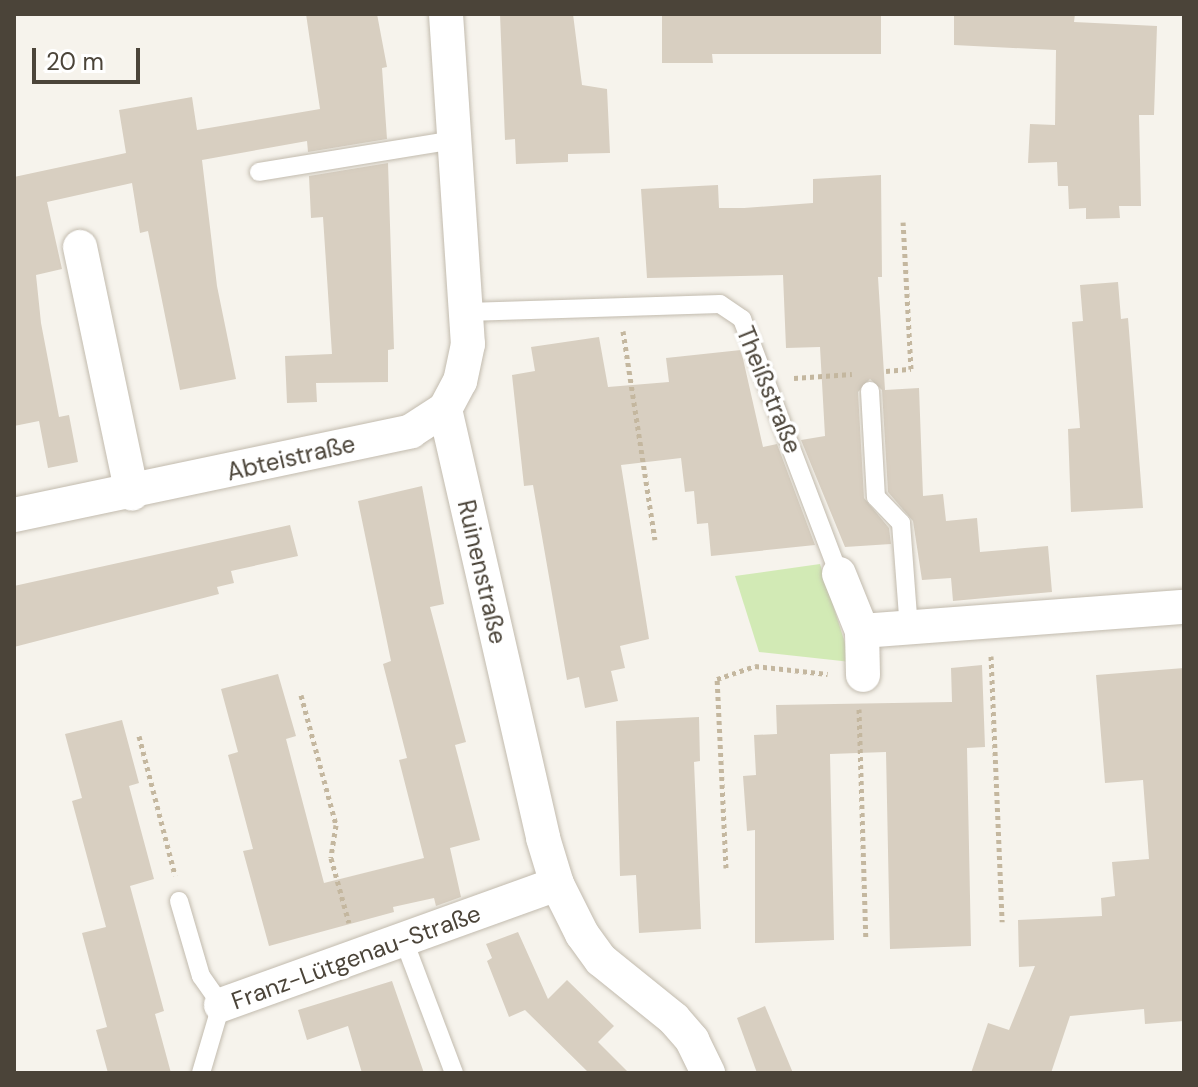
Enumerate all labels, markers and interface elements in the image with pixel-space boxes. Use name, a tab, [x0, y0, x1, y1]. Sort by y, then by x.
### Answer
scale bar	[36, 32, 144, 82]
text: 20 m	[46, 46, 104, 77]
street label: Theißstraße	[730, 322, 808, 458]
street label: Abteistraße	[224, 429, 358, 487]
street label: Ruinenstraße	[451, 497, 513, 647]
street label: Franz-Lütgenau-Straße	[228, 899, 484, 1015]

